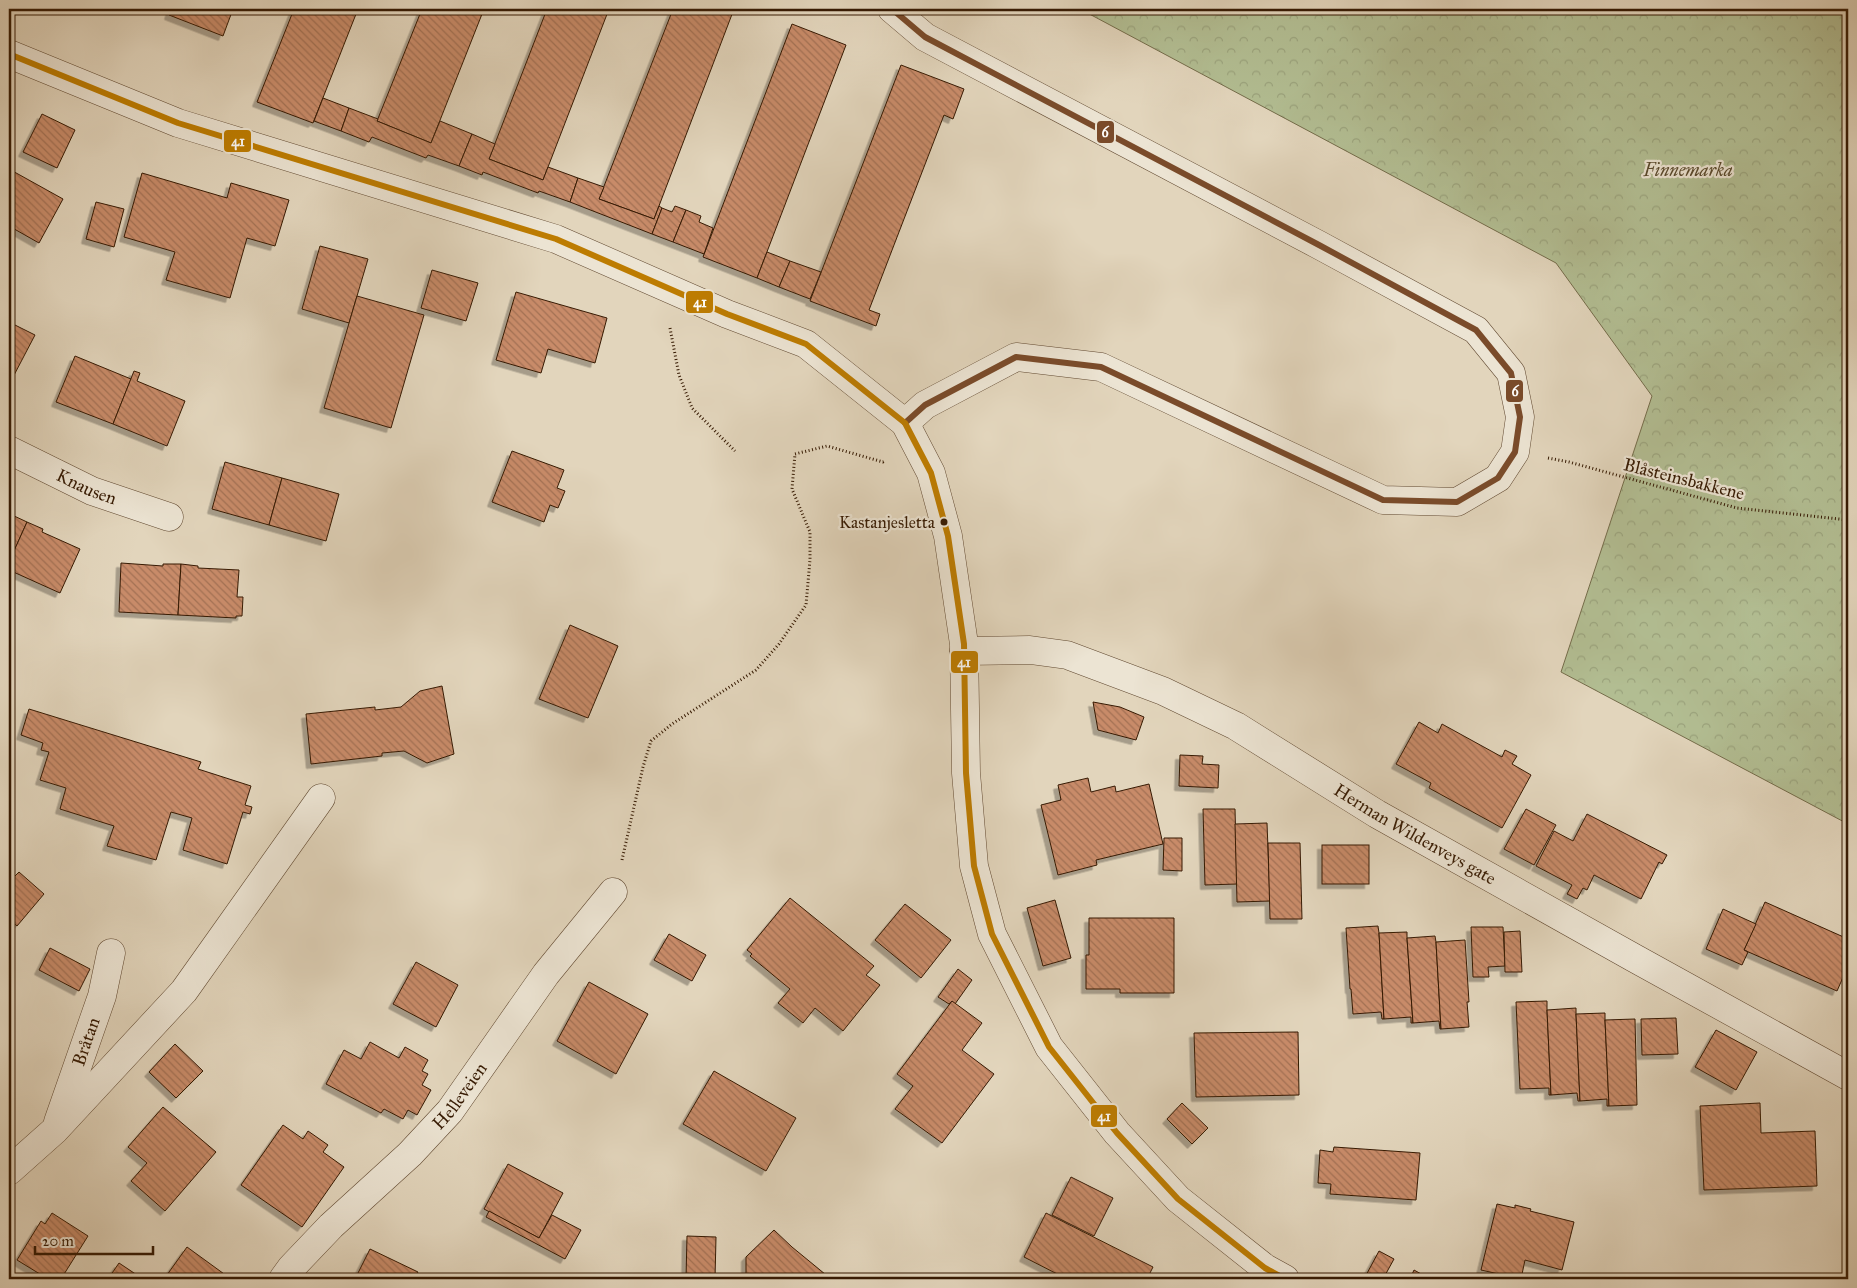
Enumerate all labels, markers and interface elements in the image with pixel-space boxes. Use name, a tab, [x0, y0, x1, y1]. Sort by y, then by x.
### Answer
line badge: 6	[1096, 120, 1115, 144]
text: 6	[1101, 124, 1109, 141]
line badge: 41	[223, 129, 252, 153]
text: 41	[231, 133, 245, 151]
park label: Finnemarka	[1642, 159, 1733, 181]
line badge: 41	[685, 290, 714, 314]
text: 41	[693, 294, 707, 312]
line badge: 6	[1505, 379, 1524, 403]
text: 6	[1511, 383, 1519, 400]
street label: Blåsteinsbakkene	[1621, 453, 1747, 505]
street label: Knausen	[53, 464, 120, 510]
place label: Kastanjesletta	[839, 512, 936, 533]
marker: Kastanjesletta	[939, 517, 949, 527]
line badge: 41	[950, 650, 979, 674]
text: 41	[957, 654, 971, 672]
street label: Herman Wildenveys gate	[1330, 779, 1500, 889]
street label: Bråtan	[67, 1014, 105, 1069]
street label: Helleveien	[427, 1058, 492, 1134]
line badge: 41	[1090, 1104, 1118, 1128]
text: 41	[1097, 1108, 1111, 1126]
scale bar	[35, 1223, 152, 1255]
text: 20 m	[42, 1232, 74, 1250]

